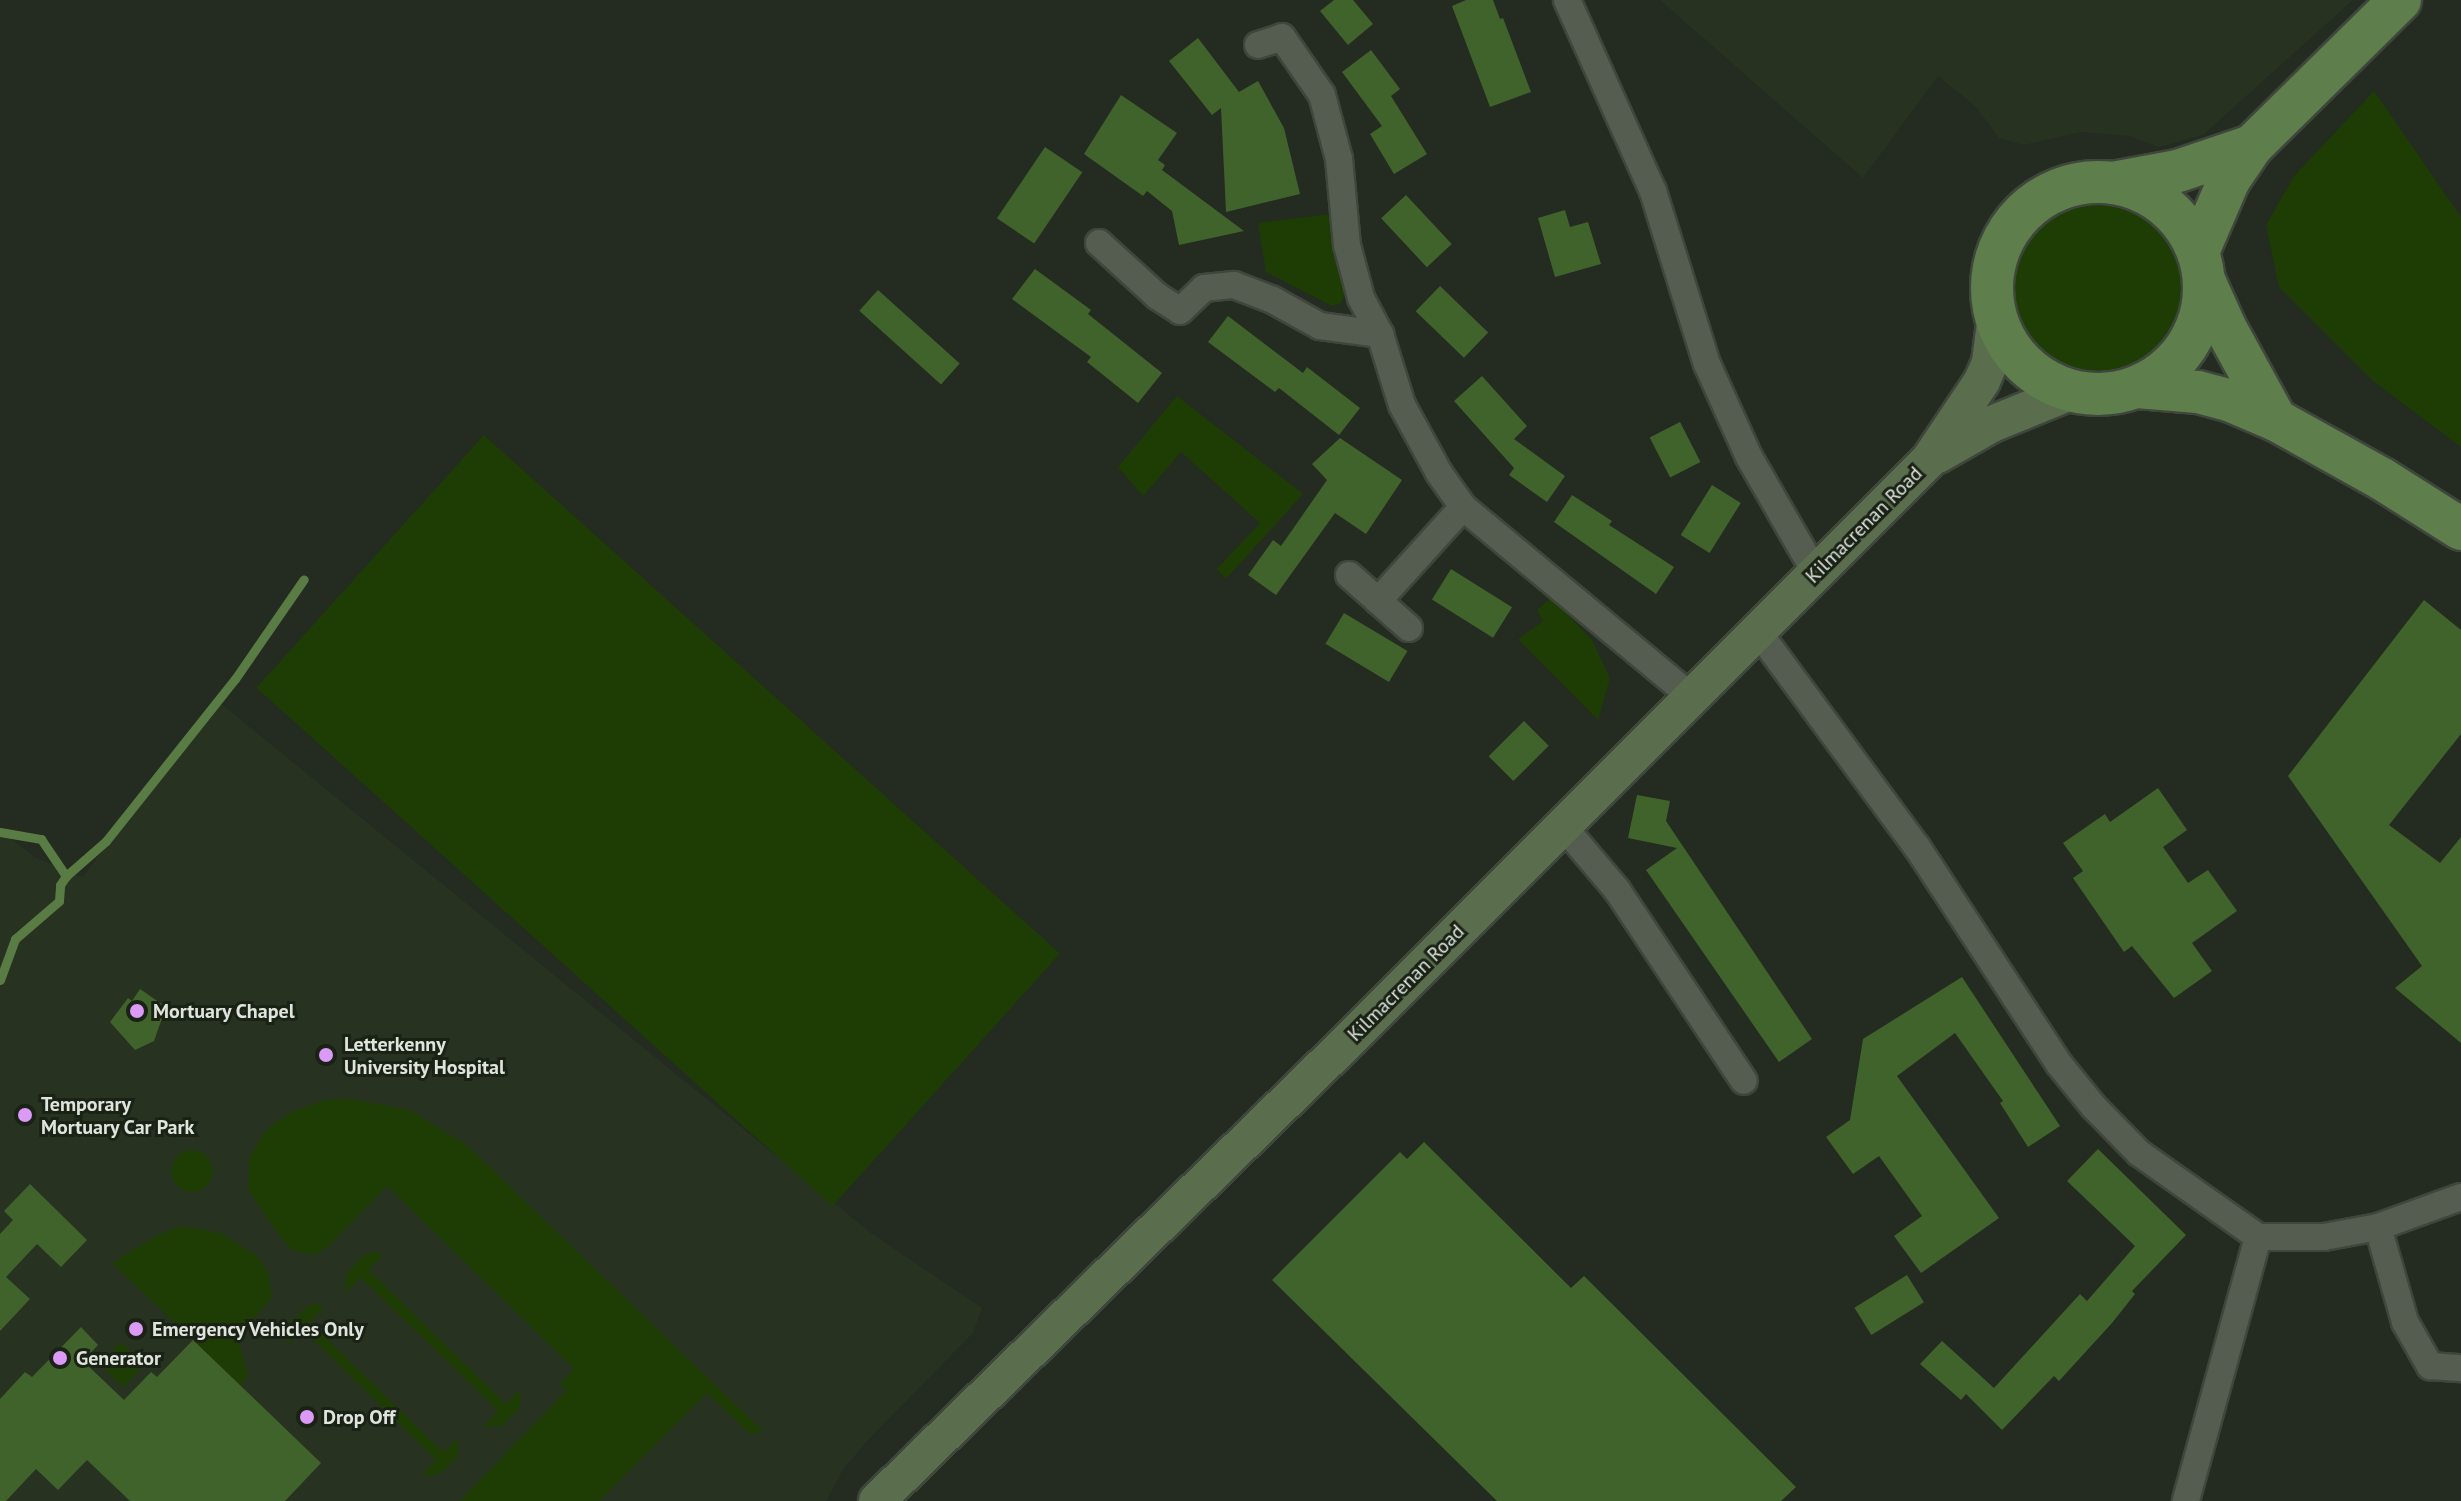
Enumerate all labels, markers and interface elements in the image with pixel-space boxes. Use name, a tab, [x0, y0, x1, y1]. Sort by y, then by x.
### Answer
street label: Kilmacrenan Road	[1801, 462, 1927, 588]
street label: Kilmacrenan Road	[1343, 920, 1469, 1046]
place label: Mortuary Chapel	[153, 999, 295, 1023]
marker: Mortuary Chapel	[128, 1002, 146, 1020]
place label: Letterkenny University Hospital	[344, 1032, 506, 1079]
marker: Letterkenny University Hospital	[315, 1044, 337, 1066]
place label: Temporary Mortuary Car Park	[41, 1092, 195, 1139]
marker: Temporary Mortuary Car Park	[16, 1106, 34, 1124]
place label: Emergency Vehicles Only	[152, 1317, 365, 1341]
marker: Emergency Vehicles Only	[127, 1320, 145, 1338]
place label: Generator	[76, 1346, 161, 1370]
marker: Generator	[51, 1349, 69, 1367]
place label: Drop Off	[323, 1405, 396, 1429]
marker: Drop Off	[298, 1408, 316, 1426]

